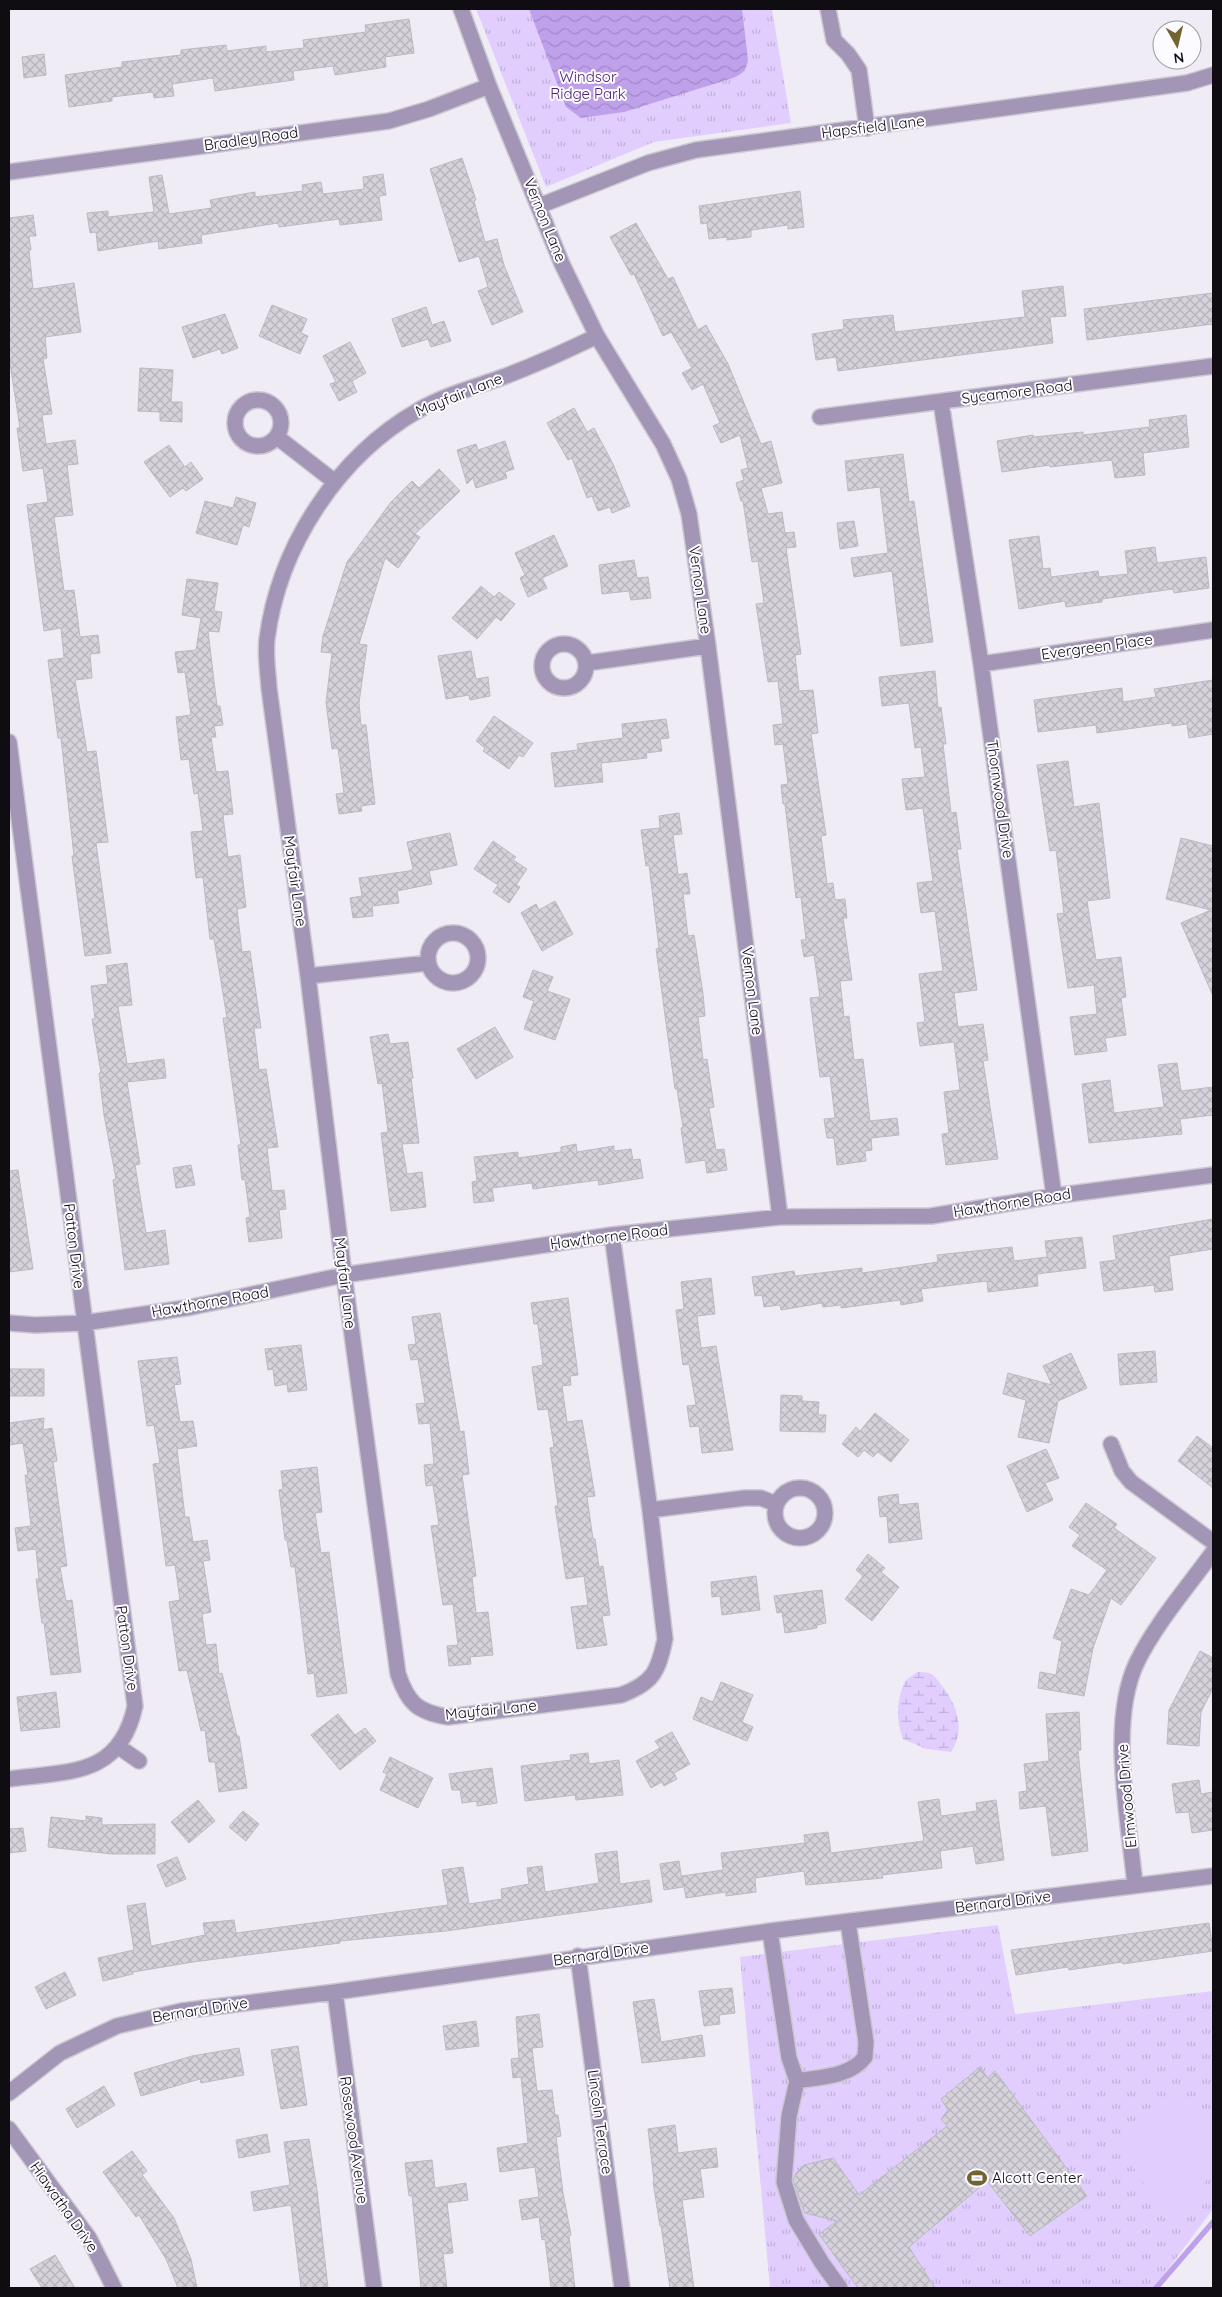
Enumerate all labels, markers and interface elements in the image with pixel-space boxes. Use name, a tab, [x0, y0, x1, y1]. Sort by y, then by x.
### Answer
north arrow	[1152, 20, 1202, 70]
text: N	[1172, 48, 1185, 68]
park label: Windsor Ridge Park	[550, 67, 626, 103]
street label: Hapsfield Lane	[820, 111, 926, 142]
street label: Bradley Road	[203, 122, 299, 155]
street label: Vernon Lane	[520, 175, 571, 264]
street label: Mayfair Lane	[413, 369, 505, 421]
street label: Sycamore Road	[960, 375, 1074, 408]
street label: Vernon Lane	[685, 545, 716, 635]
street label: Evergreen Place	[1040, 629, 1154, 664]
street label: Thornwood Drive	[983, 738, 1018, 860]
street label: Mayfair Lane	[280, 834, 311, 928]
street label: Vernon Lane	[738, 946, 767, 1036]
street label: Hawthorne Road	[952, 1184, 1072, 1221]
street label: Patton Drive	[60, 1202, 89, 1290]
street label: Hawthorne Road	[549, 1220, 669, 1253]
street label: Mayfair Lane	[330, 1236, 361, 1330]
street label: Hawthorne Road	[150, 1282, 270, 1321]
street label: Patton Drive	[112, 1604, 143, 1692]
street label: Mayfair Lane	[444, 1695, 538, 1724]
street label: Elmwood Drive	[1112, 1743, 1141, 1849]
street label: Bernard Drive	[954, 1886, 1052, 1917]
street label: Bernard Drive	[552, 1937, 650, 1970]
street label: Bernard Drive	[151, 1993, 249, 2026]
street label: Lincoln Terrace	[584, 2068, 617, 2175]
street label: Rosewood Avenue	[336, 2075, 373, 2205]
street label: Hiawatha Drive	[26, 2158, 103, 2256]
sports icon: Alcott Center	[966, 2167, 988, 2189]
place label: Alcott Center	[992, 2168, 1083, 2187]

